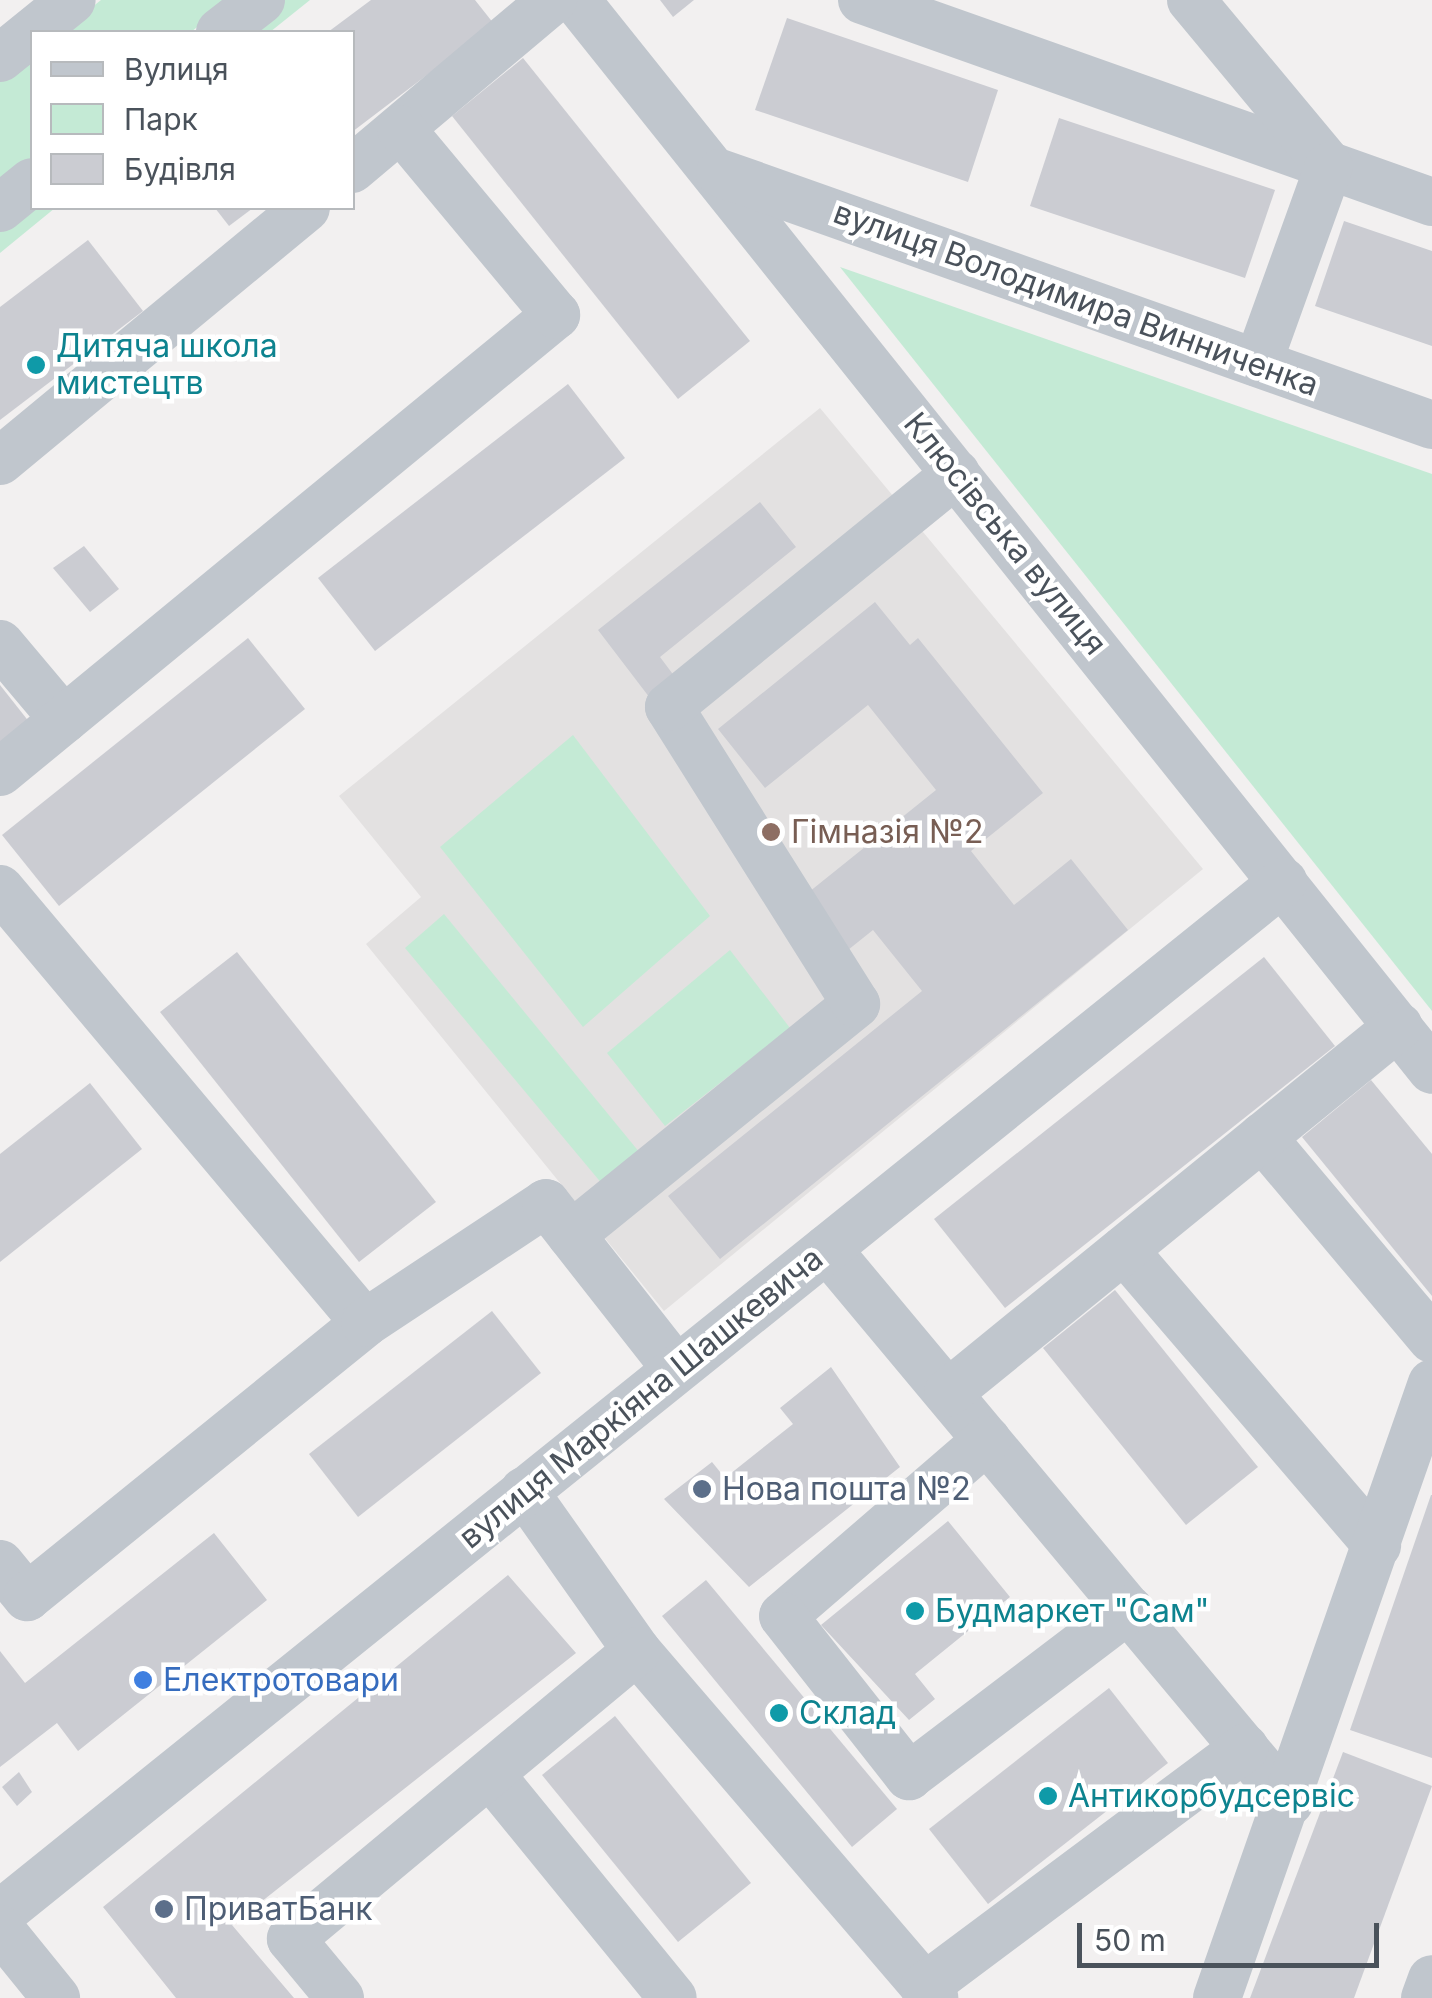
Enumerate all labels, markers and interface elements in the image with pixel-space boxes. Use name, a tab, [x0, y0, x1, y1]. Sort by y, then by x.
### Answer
legend	[30, 30, 355, 210]
text: Вулиця	[124, 51, 229, 87]
text: Парк	[124, 101, 198, 137]
text: Будівля	[124, 151, 236, 187]
street label: вулиця Володимира Винниченка	[828, 193, 1324, 405]
place label: Дитяча школа мистецтв	[56, 328, 278, 403]
marker: Дитяча школа мистецтв	[25, 354, 47, 376]
street label: Клюсівська вулиця	[896, 405, 1114, 663]
place label: Гімназія №2	[791, 813, 984, 851]
marker: Гімназія №2	[760, 821, 782, 843]
street label: вулиця Маркіяна Шашкевича	[451, 1239, 831, 1557]
place label: Нова пошта №2	[722, 1470, 971, 1508]
marker: Нова пошта №2	[691, 1478, 713, 1500]
place label: Будмаркет "Сам"	[935, 1592, 1209, 1630]
marker: Будмаркет "Сам"	[904, 1600, 926, 1622]
place label: Електротовари	[163, 1661, 399, 1699]
marker: Електротовари	[132, 1669, 154, 1691]
place label: Склад	[799, 1694, 896, 1732]
marker: Склад	[768, 1702, 790, 1724]
place label: Антикорбудсервіс	[1068, 1777, 1355, 1815]
marker: Антикорбудсервіс	[1037, 1785, 1059, 1807]
place label: ПриватБанк	[184, 1890, 373, 1928]
marker: ПриватБанк	[153, 1898, 175, 1920]
scale bar	[1082, 1903, 1384, 1965]
text: 50 m	[1094, 1922, 1166, 1958]

